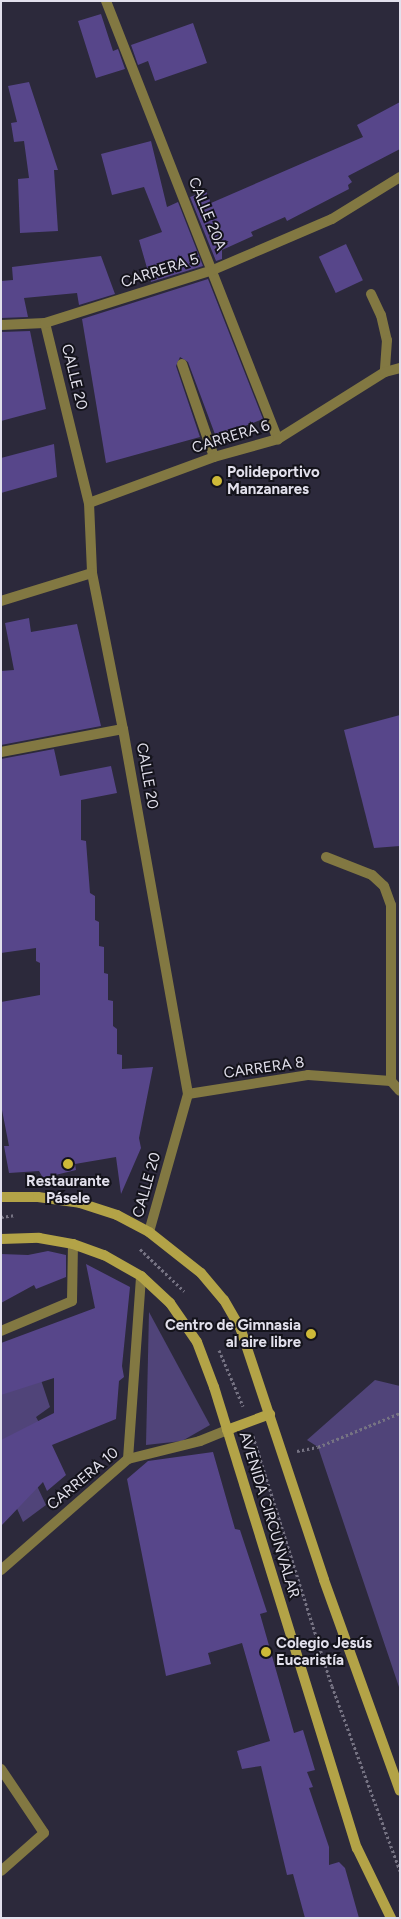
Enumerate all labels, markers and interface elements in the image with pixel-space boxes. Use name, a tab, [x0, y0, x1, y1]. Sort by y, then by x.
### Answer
street label: CALLE 20A	[184, 175, 230, 253]
street label: CARRERA 5	[119, 250, 201, 292]
street label: CALLE 20	[57, 342, 91, 412]
street label: CARRERA 6	[190, 417, 272, 457]
place label: Polideportivo Manzanares	[227, 463, 320, 498]
marker: Polideportivo Manzanares	[211, 475, 223, 487]
street label: CALLE 20	[132, 741, 162, 811]
street label: CARRERA 8	[223, 1053, 305, 1083]
street label: CALLE 20	[129, 1150, 165, 1220]
marker: Restaurante Pásele	[62, 1158, 74, 1170]
place label: Restaurante Pásele	[26, 1172, 110, 1207]
place label: Centro de Gimnasia al aire libre	[165, 1316, 301, 1351]
marker: Centro de Gimnasia al aire libre	[305, 1328, 317, 1340]
street label: AVENIDA CIRCUNVALAR	[235, 1430, 303, 1600]
street label: CARRERA 10	[44, 1444, 122, 1514]
place label: Colegio Jesús Eucaristía	[276, 1634, 372, 1669]
marker: Colegio Jesús Eucaristía	[260, 1646, 272, 1658]

